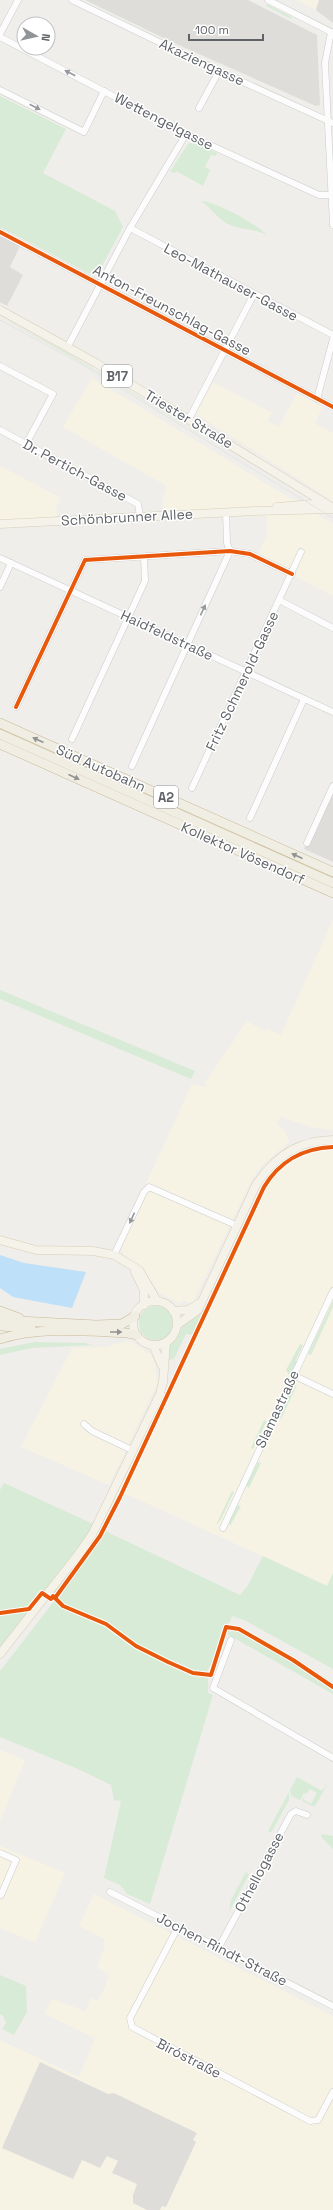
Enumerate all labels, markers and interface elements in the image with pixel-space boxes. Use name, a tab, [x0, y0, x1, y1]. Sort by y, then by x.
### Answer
north arrow	[16, 16, 56, 56]
scale bar	[189, 16, 263, 42]
text: 100 m	[195, 22, 229, 38]
text: N	[38, 33, 53, 42]
street label: Akaziengasse	[157, 34, 247, 90]
one-way arrow	[64, 70, 76, 76]
street label: Wettengelgasse	[111, 88, 217, 154]
one-way arrow	[29, 104, 41, 111]
street label: Leo-Mathauser-Gasse	[161, 239, 301, 325]
street label: Anton-Freunschlag-Gasse	[90, 261, 254, 359]
road number: B17	[102, 365, 132, 387]
street label: Triester Straße	[142, 386, 236, 452]
street label: Dr. Pertich-Gasse	[20, 435, 130, 505]
street label: Schönbrunner Allee	[61, 505, 193, 529]
one-way arrow	[200, 604, 206, 615]
street label: Haidfeldstraße	[118, 606, 216, 664]
street label: Fritz Schmerold-Gasse	[202, 608, 282, 754]
one-way arrow	[32, 736, 44, 742]
street label: Süd Autobahn	[53, 740, 149, 796]
one-way arrow	[68, 774, 80, 780]
road number: A2	[154, 786, 178, 808]
street label: Kollektor Vösendorf	[178, 818, 308, 888]
one-way arrow	[292, 853, 303, 859]
one-way arrow	[129, 1213, 135, 1224]
one-way arrow	[110, 1329, 123, 1335]
street label: Slamastraße	[251, 1367, 303, 1451]
street label: Othellogasse	[230, 1829, 288, 1915]
street label: Jochen-Rindt-Straße	[154, 1908, 290, 1990]
street label: Biróstraße	[154, 2034, 224, 2082]

